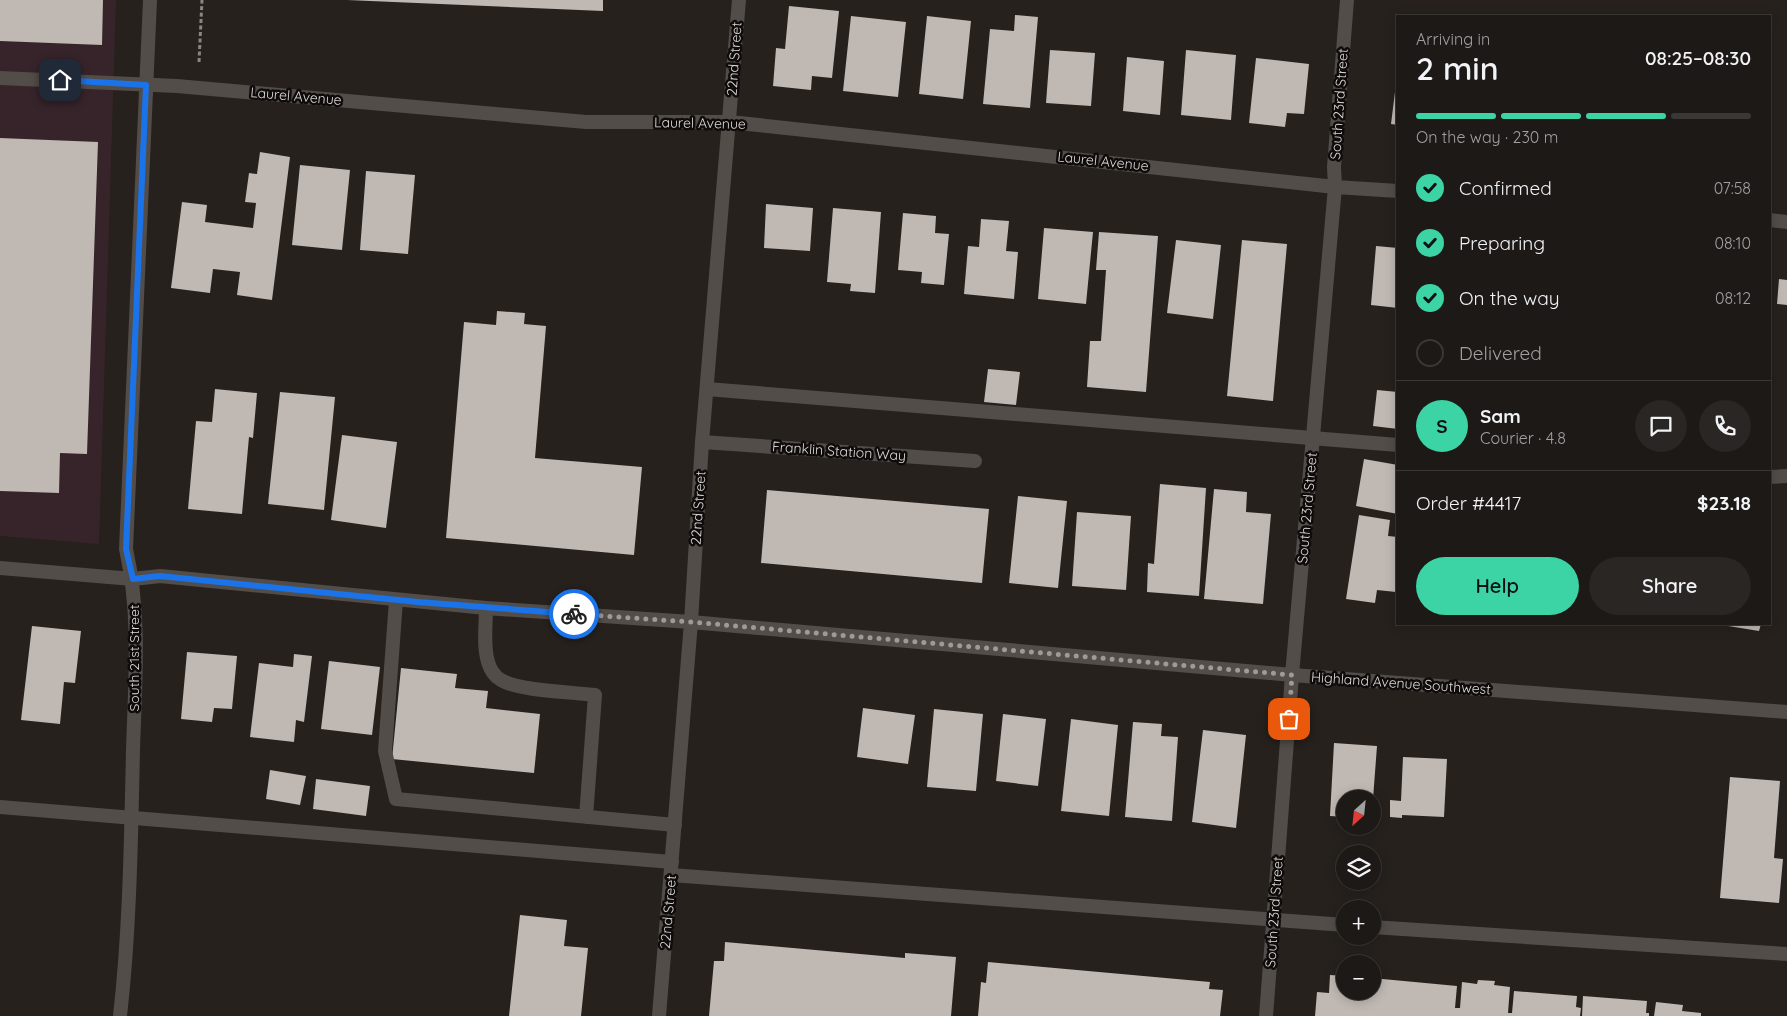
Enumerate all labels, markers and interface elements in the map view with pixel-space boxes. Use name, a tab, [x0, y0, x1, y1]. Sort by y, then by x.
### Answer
street label: 22nd Street	[722, 21, 746, 97]
text: Arriving in	[1416, 29, 1490, 49]
text: 08:25–08:30	[1645, 46, 1751, 70]
street label: South 23rd Street	[1326, 47, 1352, 160]
text: 2 min	[1416, 48, 1499, 88]
pin	[39, 59, 81, 101]
icon: home	[46, 66, 74, 94]
street label: Laurel Avenue	[250, 83, 343, 109]
street label: Laurel Avenue	[654, 113, 746, 133]
text: On the way · 230 m	[1416, 127, 1558, 147]
street label: Laurel Avenue	[1056, 147, 1150, 175]
icon: check	[1416, 174, 1444, 202]
text: Confirmed	[1459, 176, 1552, 200]
text: 07:58	[1714, 178, 1751, 198]
icon: check	[1416, 229, 1444, 257]
text: Preparing	[1459, 231, 1545, 255]
text: 08:10	[1714, 233, 1751, 253]
icon: check	[1416, 284, 1444, 312]
text: On the way	[1459, 286, 1560, 310]
text: 08:12	[1715, 288, 1751, 308]
text: Delivered	[1459, 341, 1542, 365]
button: chat	[1635, 400, 1687, 452]
button: phone	[1699, 400, 1751, 452]
text: Sam	[1480, 404, 1521, 428]
text: S	[1436, 414, 1448, 438]
text: Courier · 4.8	[1480, 428, 1566, 448]
street label: Franklin Station Way	[771, 437, 907, 465]
street label: South 23rd Street	[1293, 451, 1321, 564]
street label: 22nd Street	[686, 470, 710, 546]
text: Order #4417	[1416, 491, 1521, 515]
text: $23.18	[1697, 491, 1751, 515]
button: Help	[1416, 557, 1579, 615]
button: Share	[1589, 557, 1751, 615]
courier	[549, 589, 599, 639]
icon: bike	[560, 600, 588, 628]
street label: South 21st Street	[125, 604, 143, 712]
street label: Highland Avenue Southwest	[1310, 668, 1492, 698]
pin	[1268, 698, 1310, 740]
icon: bag	[1275, 705, 1303, 733]
north arrow	[1336, 790, 1381, 835]
map controls	[1336, 790, 1381, 1000]
button: layers	[1336, 845, 1381, 890]
street label: South 23rd Street	[1261, 855, 1287, 968]
street label: 22nd Street	[656, 874, 680, 950]
button: +	[1336, 900, 1381, 945]
button: −	[1336, 955, 1381, 1000]

